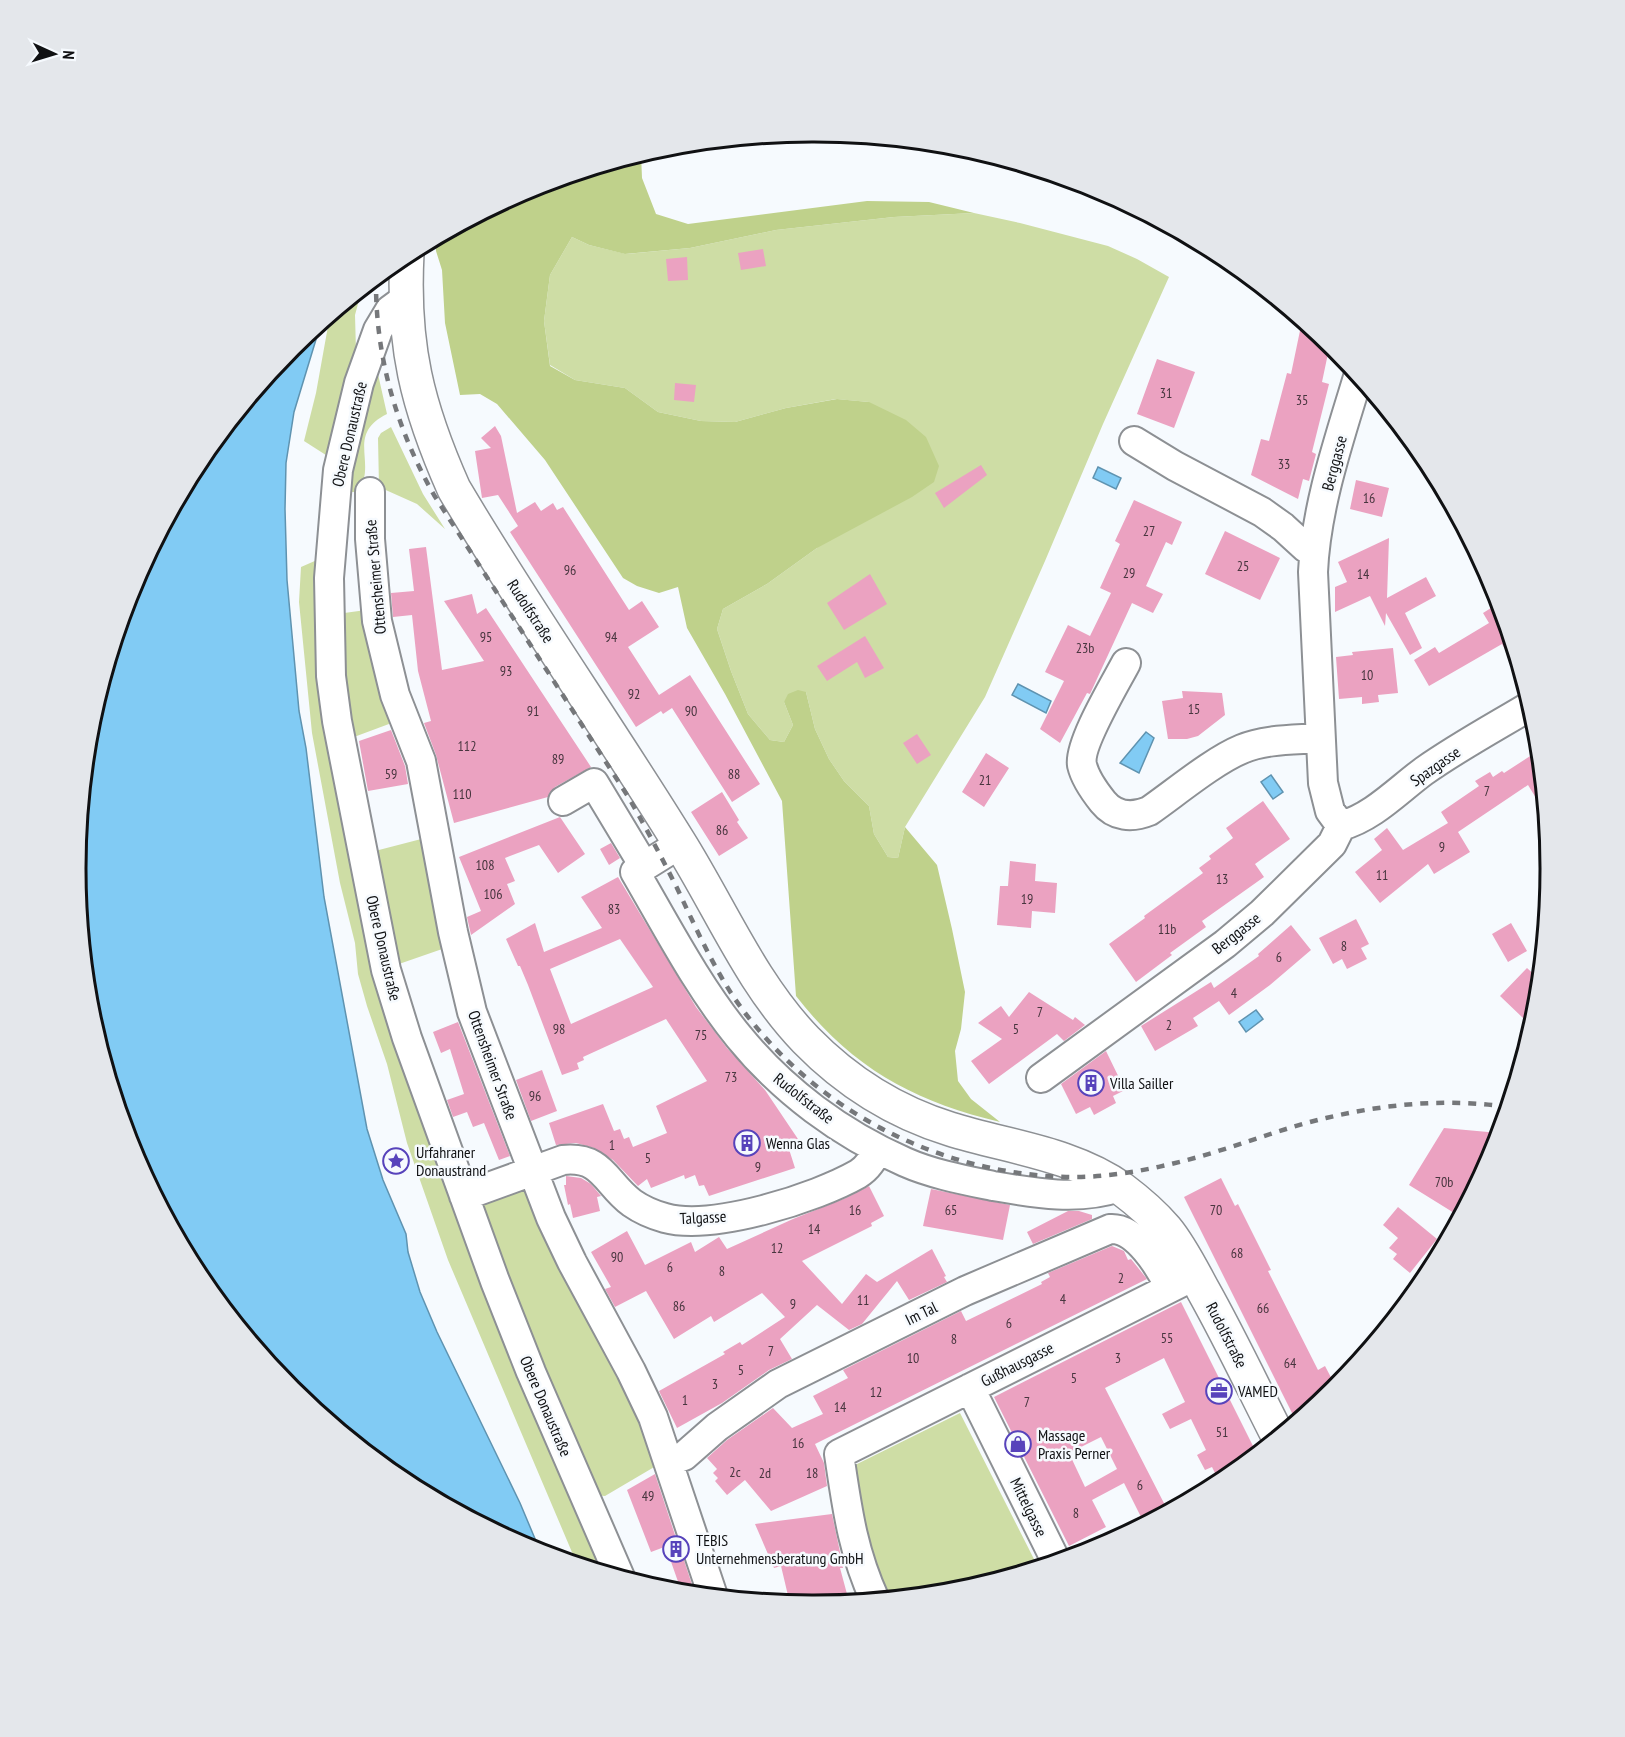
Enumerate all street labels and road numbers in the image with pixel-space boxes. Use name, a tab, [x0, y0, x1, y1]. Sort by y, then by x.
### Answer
street label: Obere Donaustraße	[327, 379, 371, 489]
street label: Berggasse	[1317, 433, 1351, 493]
street label: Ottensheimer Straße	[360, 519, 390, 635]
street label: Rudolfstraße	[503, 576, 559, 646]
street label: Spazgasse	[1406, 742, 1464, 790]
street label: Obere Donaustraße	[362, 893, 406, 1003]
street label: Berggasse	[1208, 908, 1264, 958]
street label: Ottensheimer Straße	[464, 1008, 522, 1122]
street label: Rudolfstraße	[770, 1068, 838, 1128]
street label: Talgasse	[679, 1206, 727, 1228]
street label: Im Tal	[902, 1297, 940, 1329]
street label: Rudolfstraße	[1202, 1299, 1252, 1371]
street label: Gußhausgasse	[977, 1337, 1057, 1391]
street label: Obere Donaustraße	[516, 1353, 576, 1459]
street label: Mittelgasse	[1006, 1474, 1052, 1540]

